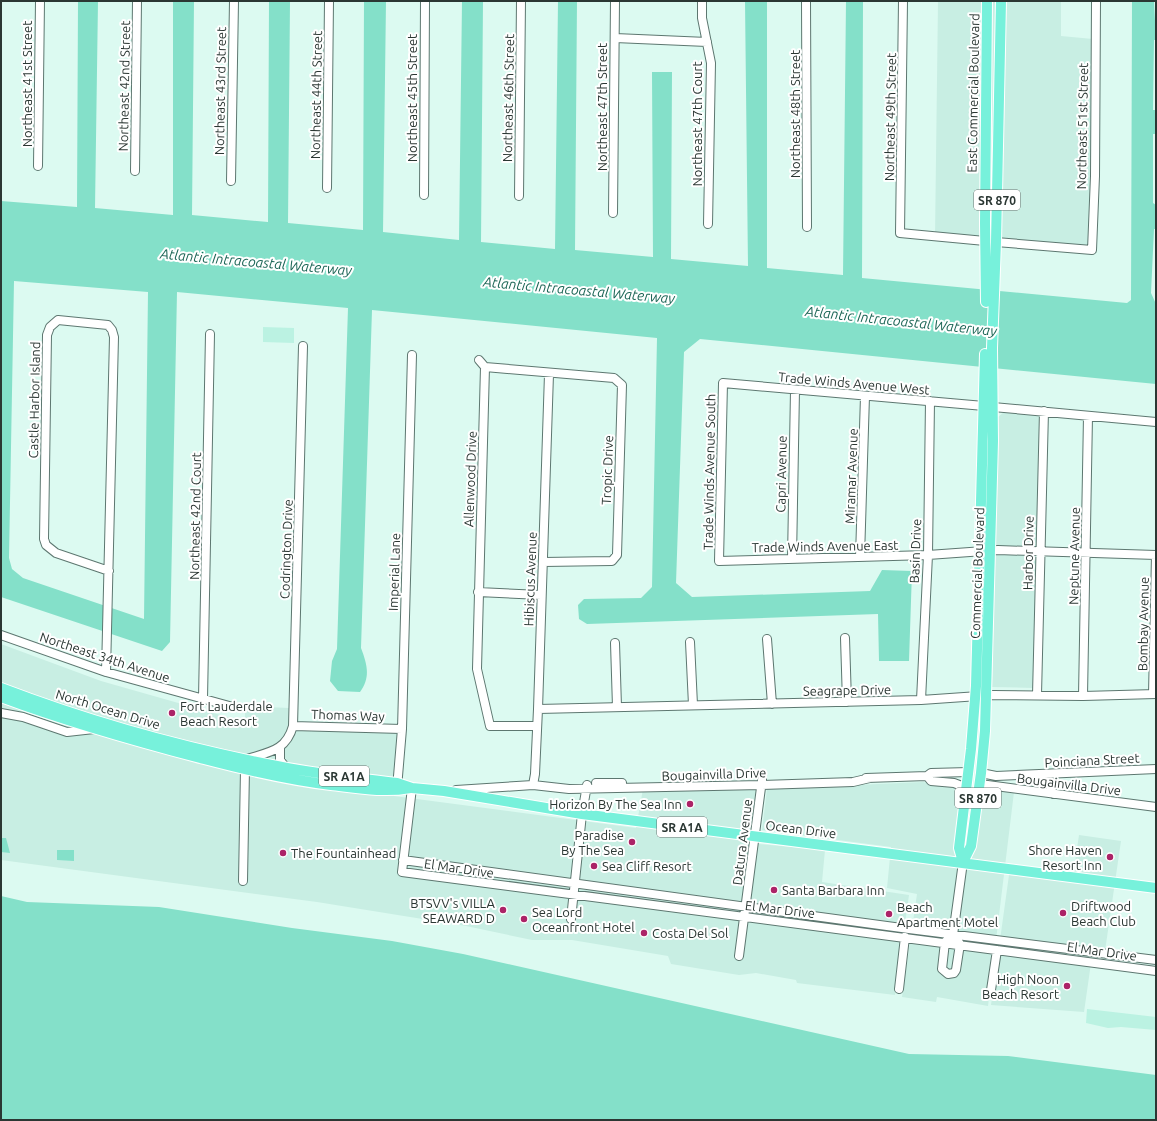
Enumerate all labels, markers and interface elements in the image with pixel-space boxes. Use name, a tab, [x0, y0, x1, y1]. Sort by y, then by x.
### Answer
street label: East Commercial Boulevard	[965, 13, 981, 173]
street label: Northeast 42nd Street	[116, 20, 132, 152]
street label: Northeast 41st Street	[20, 21, 34, 147]
street label: Northeast 43rd Street	[212, 27, 228, 155]
street label: Northeast 44th Street	[308, 31, 324, 159]
street label: Northeast 45th Street	[405, 34, 419, 162]
street label: Northeast 46th Street	[500, 34, 516, 162]
street label: Northeast 47th Street	[595, 43, 609, 171]
street label: Northeast 48th Street	[788, 50, 802, 178]
street label: Northeast 49th Street	[882, 53, 898, 181]
street label: Northeast 47th Court	[690, 61, 704, 187]
street label: Northeast 51st Street	[1074, 63, 1090, 189]
road number: SR 870	[974, 190, 1020, 210]
water label: Atlantic Intracoastal Waterway	[158, 246, 353, 278]
water label: Atlantic Intracoastal Waterway	[481, 274, 676, 306]
water label: Atlantic Intracoastal Waterway	[803, 303, 998, 339]
street label: Castle Harbor Island	[26, 341, 42, 459]
street label: Trade Winds Avenue West	[778, 369, 930, 397]
street label: Trade Winds Avenue South	[701, 394, 717, 550]
street label: Miramar Avenue	[842, 428, 860, 524]
street label: Allenwood Drive	[461, 431, 479, 527]
street label: Tropic Drive	[599, 435, 615, 505]
street label: Capri Avenue	[773, 435, 789, 513]
street label: Northeast 42nd Court	[187, 452, 203, 580]
street label: Codrington Drive	[277, 499, 295, 599]
street label: Commercial Boulevard	[968, 507, 986, 639]
street label: Neptune Avenue	[1066, 507, 1082, 605]
street label: Harbor Drive	[1020, 516, 1036, 590]
street label: Basin Drive	[907, 518, 923, 584]
street label: Hibiscus Avenue	[521, 532, 539, 626]
street label: Imperial Lane	[386, 533, 402, 611]
street label: Trade Winds Avenue East	[752, 538, 898, 554]
street label: Bombay Avenue	[1135, 577, 1151, 671]
street label: Northeast 34th Avenue	[38, 629, 172, 685]
street label: Seagrape Drive	[803, 682, 891, 698]
street label: North Ocean Drive	[54, 686, 162, 732]
place label: Fort Lauderdale Beach Resort	[180, 699, 273, 728]
street label: Thomas Way	[311, 707, 385, 723]
marker: Fort Lauderdale Beach Resort	[167, 708, 177, 718]
street label: Poinciana Street	[1044, 751, 1140, 769]
street label: Bougainvilla Drive	[661, 765, 767, 783]
road number: SR A1A	[319, 766, 369, 786]
street label: Bougainvilla Drive	[1016, 771, 1122, 797]
road number: SR 870	[955, 788, 1001, 808]
place label: Horizon By The Sea Inn	[549, 797, 682, 811]
street label: Datura Avenue	[730, 798, 754, 886]
marker: Horizon By The Sea Inn	[685, 799, 695, 809]
road number: SR A1A	[657, 817, 707, 837]
street label: Ocean Drive	[765, 818, 837, 840]
place label: Paradise By The Sea	[561, 828, 624, 857]
marker: Paradise By The Sea	[627, 837, 637, 847]
place label: Shore Haven Resort Inn	[1028, 843, 1102, 872]
place label: The Fountainhead	[291, 846, 396, 860]
marker: The Fountainhead	[278, 848, 288, 858]
marker: Shore Haven Resort Inn	[1105, 852, 1115, 862]
street label: El Mar Drive	[423, 856, 495, 880]
place label: Sea Cliff Resort	[602, 859, 692, 873]
marker: Sea Cliff Resort	[589, 861, 599, 871]
place label: Santa Barbara Inn	[782, 883, 885, 897]
marker: Santa Barbara Inn	[769, 885, 779, 895]
place label: BTSVV's VILLA SEAWARD D	[410, 896, 496, 925]
street label: El Mar Drive	[744, 898, 816, 920]
place label: Driftwood Beach Club	[1071, 899, 1136, 928]
place label: Beach Apartment Motel	[897, 900, 999, 929]
marker: BTSVV's VILLA SEAWARD D	[498, 905, 508, 915]
place label: Sea Lord Oceanfront Hotel	[532, 905, 635, 934]
marker: Driftwood Beach Club	[1058, 908, 1068, 918]
marker: Beach Apartment Motel	[884, 909, 894, 919]
marker: Sea Lord Oceanfront Hotel	[519, 914, 529, 924]
place label: Costa Del Sol	[652, 926, 729, 940]
marker: Costa Del Sol	[639, 928, 649, 938]
street label: El Mar Drive	[1066, 939, 1138, 963]
place label: High Noon Beach Resort	[982, 972, 1059, 1001]
marker: High Noon Beach Resort	[1062, 981, 1072, 991]

